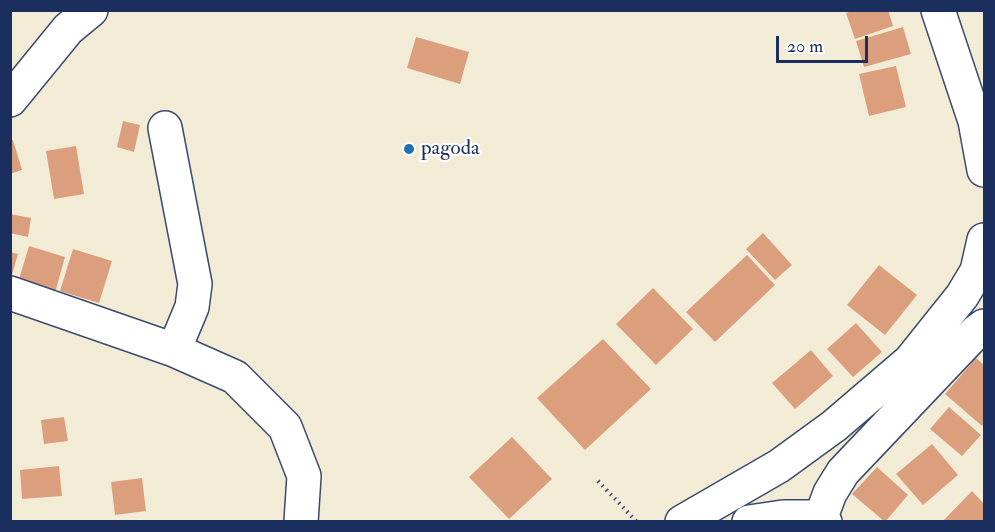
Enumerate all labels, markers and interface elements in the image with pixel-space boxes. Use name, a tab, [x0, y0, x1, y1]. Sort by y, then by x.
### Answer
scale bar	[779, 24, 870, 62]
text: 20 m	[787, 35, 823, 58]
place label: pagoda	[421, 136, 480, 162]
marker: pagoda	[402, 142, 416, 156]

